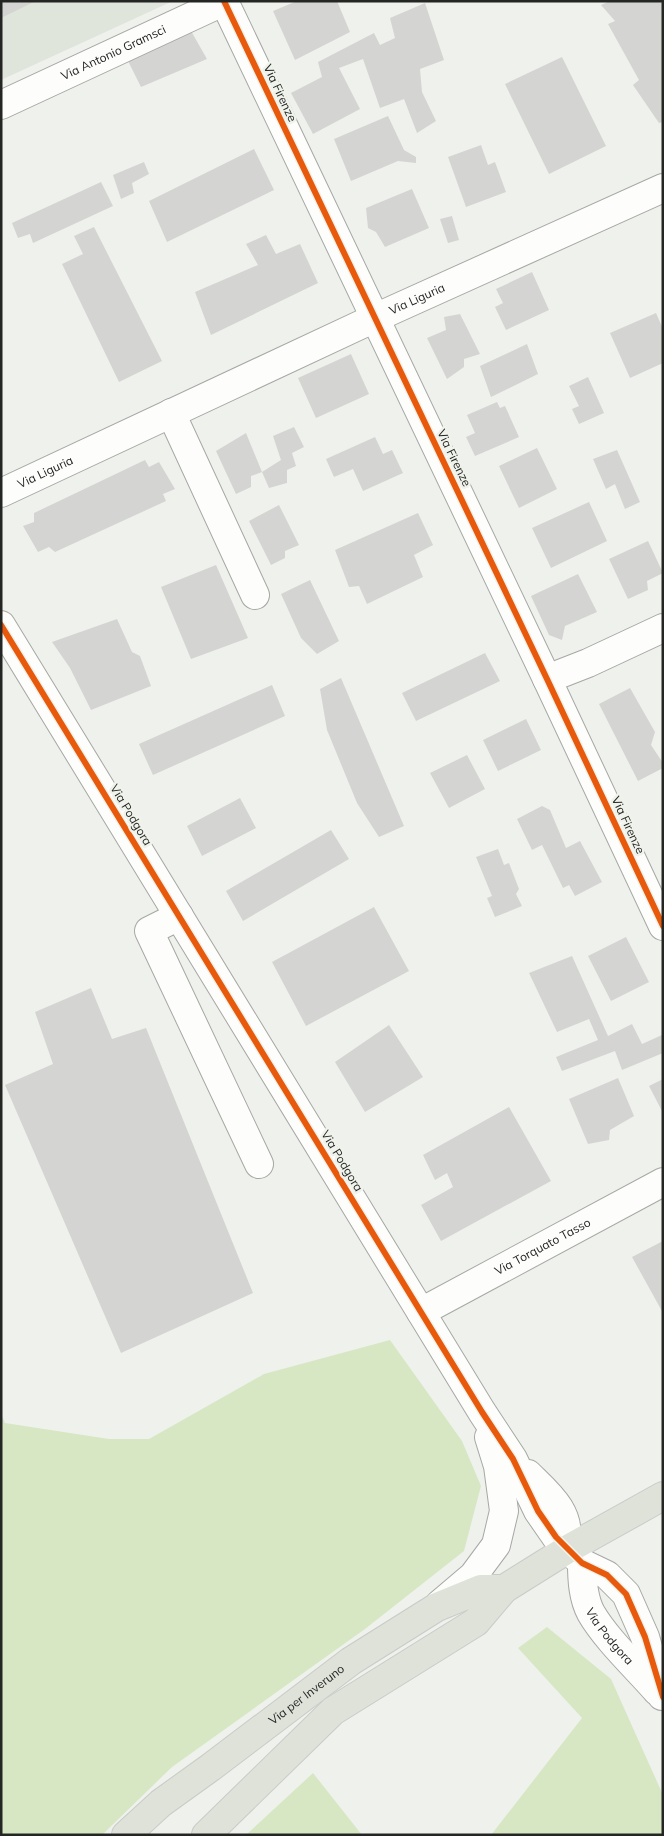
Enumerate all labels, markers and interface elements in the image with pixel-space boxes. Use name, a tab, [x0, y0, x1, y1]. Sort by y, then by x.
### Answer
street label: Via Antonio Gramsci	[58, 21, 168, 83]
street label: Via Firenze	[261, 62, 300, 124]
street label: Via Liguria	[387, 279, 447, 318]
street label: Via Firenze	[434, 427, 475, 489]
street label: Via Liguria	[15, 452, 75, 491]
street label: Via Podgora	[107, 781, 156, 848]
street label: Via Firenze	[609, 794, 648, 856]
street label: Via Podgora	[318, 1127, 367, 1194]
street label: Via Torquato Tasso	[492, 1214, 593, 1278]
street label: Via Podgora	[583, 1605, 637, 1668]
street label: Via per Inveruno	[266, 1661, 347, 1728]

